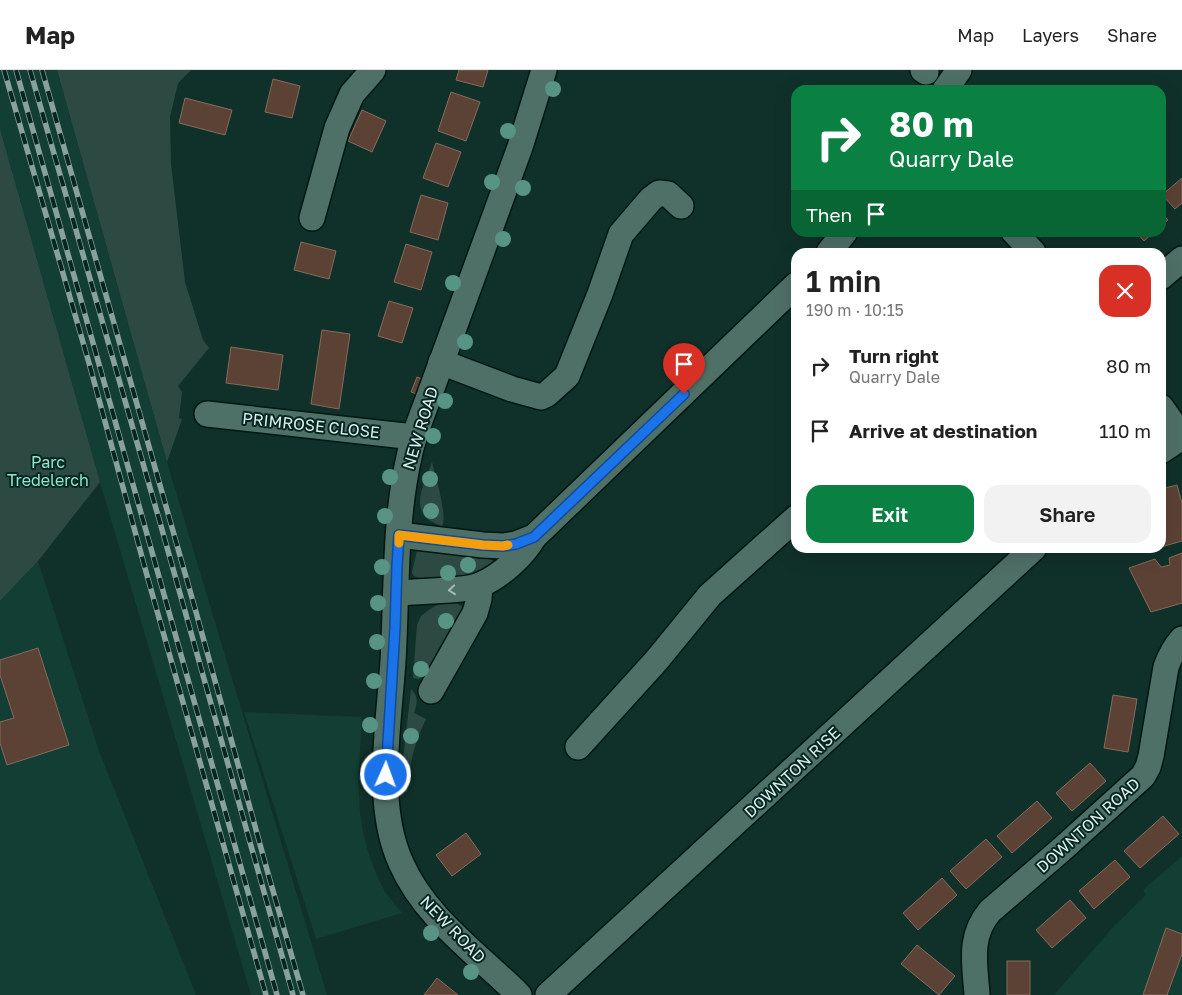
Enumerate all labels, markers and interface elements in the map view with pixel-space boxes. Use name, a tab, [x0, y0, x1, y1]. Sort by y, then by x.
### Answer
text: Map	[25, 20, 75, 49]
text: Map	[957, 24, 994, 46]
text: Layers	[1022, 24, 1079, 46]
text: Share	[1107, 24, 1157, 46]
text: 80 m	[889, 103, 974, 145]
icon: right	[806, 105, 871, 170]
text: Quarry Dale	[889, 145, 1014, 172]
icon: arrive	[862, 200, 890, 228]
text: Then	[806, 203, 852, 226]
text: 1 min	[806, 263, 881, 299]
button: close	[1099, 265, 1151, 317]
text: 190 m · 10:15	[806, 300, 904, 320]
pin	[663, 343, 705, 394]
text: Turn right	[849, 344, 939, 367]
icon: arrive	[670, 350, 698, 378]
icon: right	[806, 352, 834, 380]
text: 80 m	[1106, 354, 1151, 377]
text: Quarry Dale	[849, 367, 940, 387]
street label: NEW ROAD	[398, 384, 442, 472]
street label: PRIMROSE CLOSE	[241, 408, 381, 442]
icon: arrive	[806, 417, 834, 445]
text: Arrive at destination	[849, 419, 1037, 442]
text: 110 m	[1099, 419, 1151, 442]
park label: Parc Tredelerch	[7, 452, 89, 490]
button: Exit	[806, 485, 974, 543]
button: Share	[984, 485, 1151, 543]
one-way arrow	[448, 584, 456, 595]
street label: DOWNTON RISE	[740, 722, 844, 822]
position arrow	[359, 748, 411, 800]
street label: DOWNTON ROAD	[1032, 773, 1144, 877]
street label: NEW ROAD	[416, 891, 490, 967]

